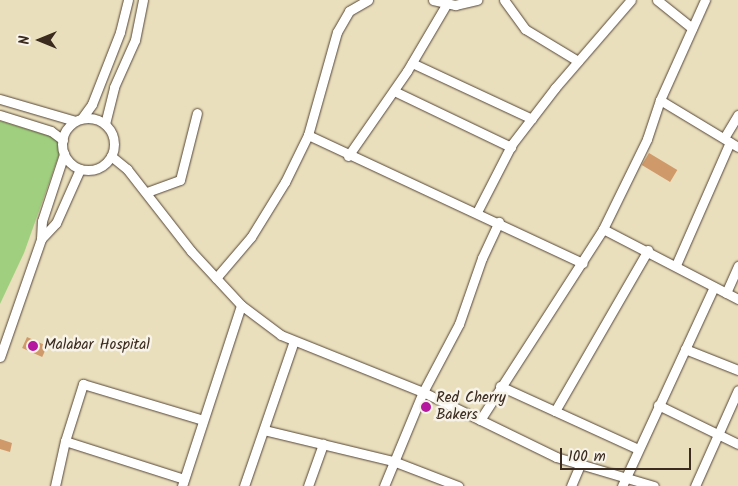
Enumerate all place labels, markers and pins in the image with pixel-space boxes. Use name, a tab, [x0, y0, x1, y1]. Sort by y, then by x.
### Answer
place label: Malabar Hospital	[44, 337, 150, 355]
marker: Malabar Hospital	[26, 339, 40, 353]
place label: Red Cherry Bakers	[436, 389, 506, 424]
marker: Red Cherry Bakers	[420, 401, 432, 413]

